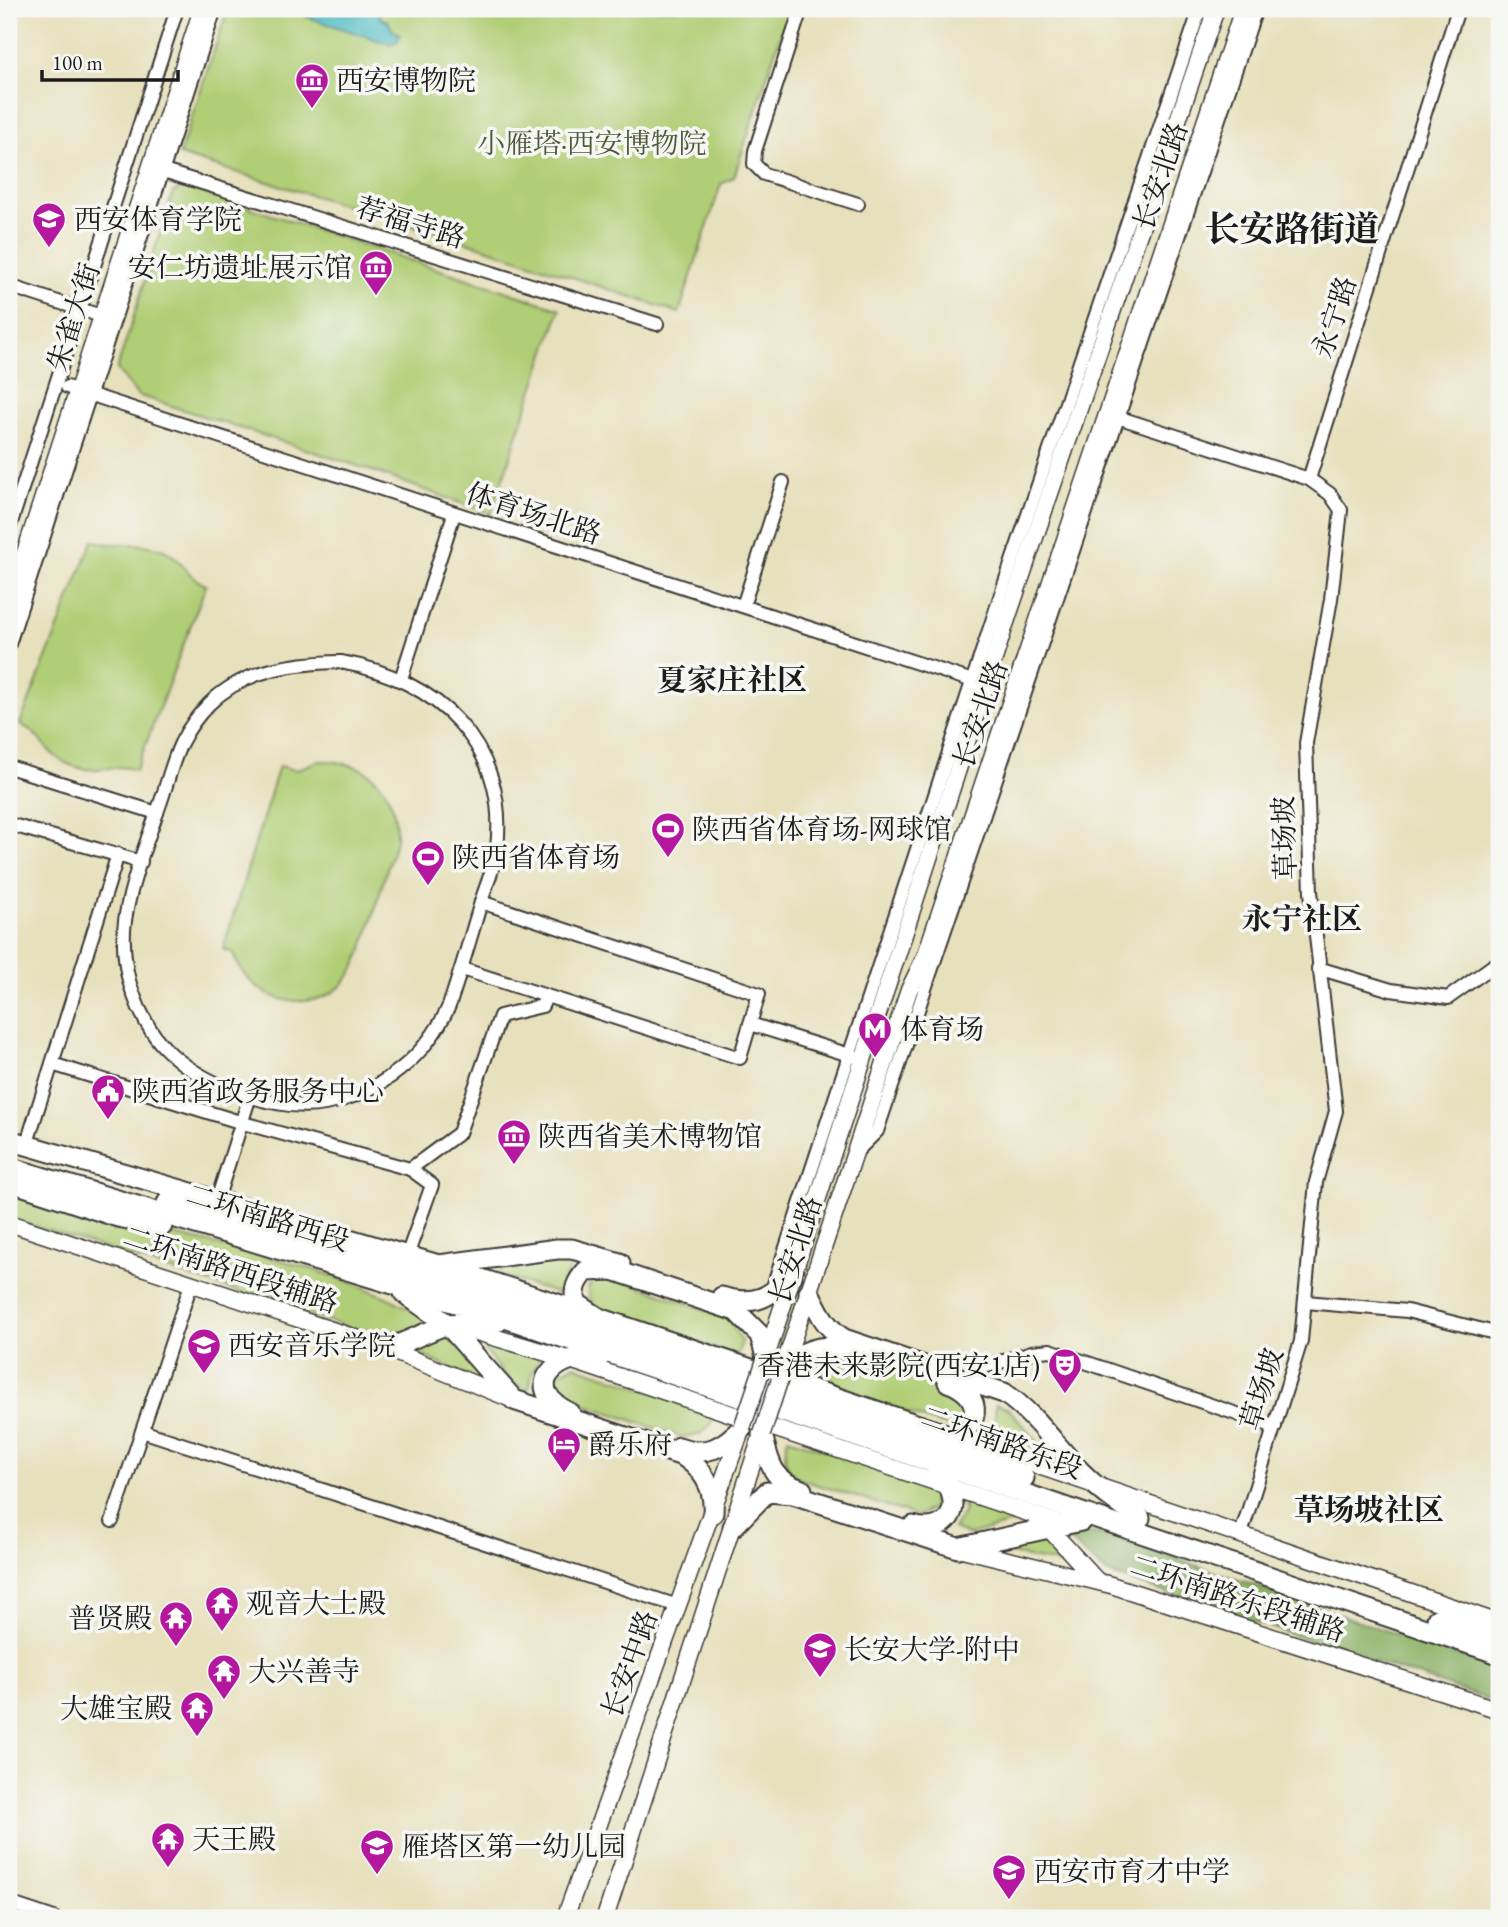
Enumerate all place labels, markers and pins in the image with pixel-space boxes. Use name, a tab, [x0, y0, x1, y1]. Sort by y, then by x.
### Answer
museum icon: 西安博物院	[293, 61, 331, 110]
place label: 西安博物院	[336, 62, 476, 98]
school or university icon: 西安体育学院	[30, 200, 68, 249]
place label: 西安体育学院	[74, 201, 242, 237]
museum icon: 安仁坊遗址展示馆	[357, 248, 395, 297]
place label: 安仁坊遗址展示馆	[128, 249, 352, 285]
sports icon: 陕西省体育场-网球馆	[649, 810, 687, 859]
place label: 陕西省体育场-网球馆	[692, 811, 952, 847]
sports icon: 陕西省体育场	[409, 838, 447, 887]
place label: 陕西省体育场	[452, 839, 620, 875]
metro station icon: 体育场	[856, 1010, 894, 1059]
place label: 体育场	[900, 1011, 984, 1047]
public building icon: 陕西省政务服务中心	[89, 1072, 127, 1121]
place label: 陕西省政务服务中心	[132, 1073, 384, 1109]
museum icon: 陕西省美术博物馆	[495, 1117, 533, 1166]
place label: 陕西省美术博物馆	[538, 1118, 762, 1154]
school or university icon: 西安音乐学院	[185, 1326, 223, 1375]
place label: 西安音乐学院	[228, 1327, 396, 1363]
theatre icon: 香港未来影院(西安1店)	[1046, 1346, 1084, 1395]
place label: 香港未来影院(西安1店)	[757, 1347, 1040, 1383]
hotel icon: 爵乐府	[545, 1425, 583, 1474]
place label: 爵乐府	[588, 1426, 672, 1462]
temple icon: 观音大士殿	[203, 1584, 241, 1633]
place label: 观音大士殿	[246, 1585, 386, 1621]
temple icon: 普贤殿	[157, 1599, 195, 1648]
place label: 普贤殿	[68, 1600, 152, 1636]
school or university icon: 长安大学-附中	[801, 1630, 839, 1679]
place label: 长安大学-附中	[844, 1631, 1020, 1667]
temple icon: 大兴善寺	[205, 1652, 243, 1701]
place label: 大兴善寺	[248, 1653, 360, 1689]
temple icon: 大雄宝殿	[178, 1689, 216, 1738]
place label: 大雄宝殿	[60, 1690, 172, 1726]
temple icon: 天王殿	[149, 1820, 187, 1869]
place label: 天王殿	[192, 1821, 276, 1857]
school or university icon: 雁塔区第一幼儿园	[358, 1827, 396, 1876]
place label: 雁塔区第一幼儿园	[402, 1828, 626, 1864]
school or university icon: 西安市育才中学	[990, 1852, 1028, 1901]
place label: 西安市育才中学	[1034, 1853, 1230, 1889]

